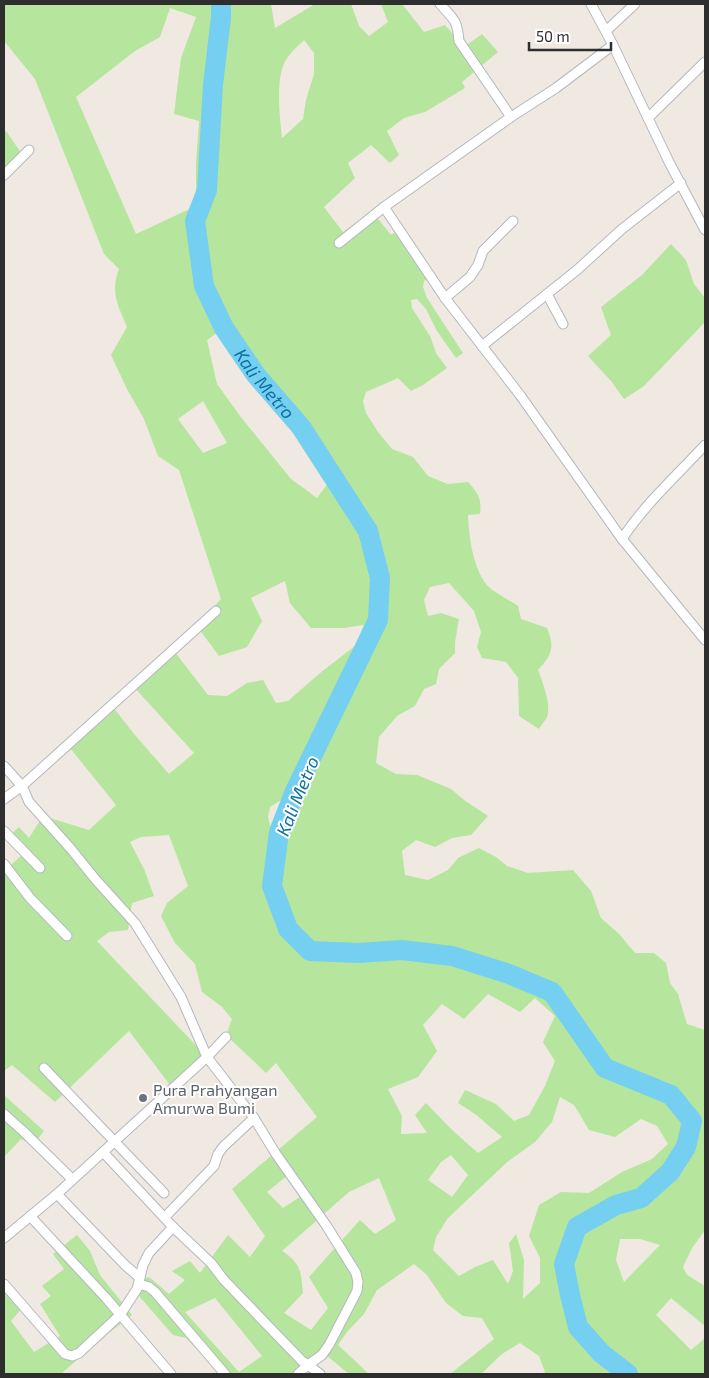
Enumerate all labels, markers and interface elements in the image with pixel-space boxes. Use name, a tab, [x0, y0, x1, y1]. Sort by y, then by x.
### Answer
scale bar	[529, 20, 612, 52]
text: 50 m	[536, 27, 570, 45]
water label: Kali Metro	[230, 344, 300, 423]
water label: Kali Metro	[271, 753, 323, 839]
place label: Pura Prahyangan Amurwa Bumi	[153, 1080, 278, 1117]
marker: Pura Prahyangan Amurwa Bumi	[137, 1092, 149, 1104]

